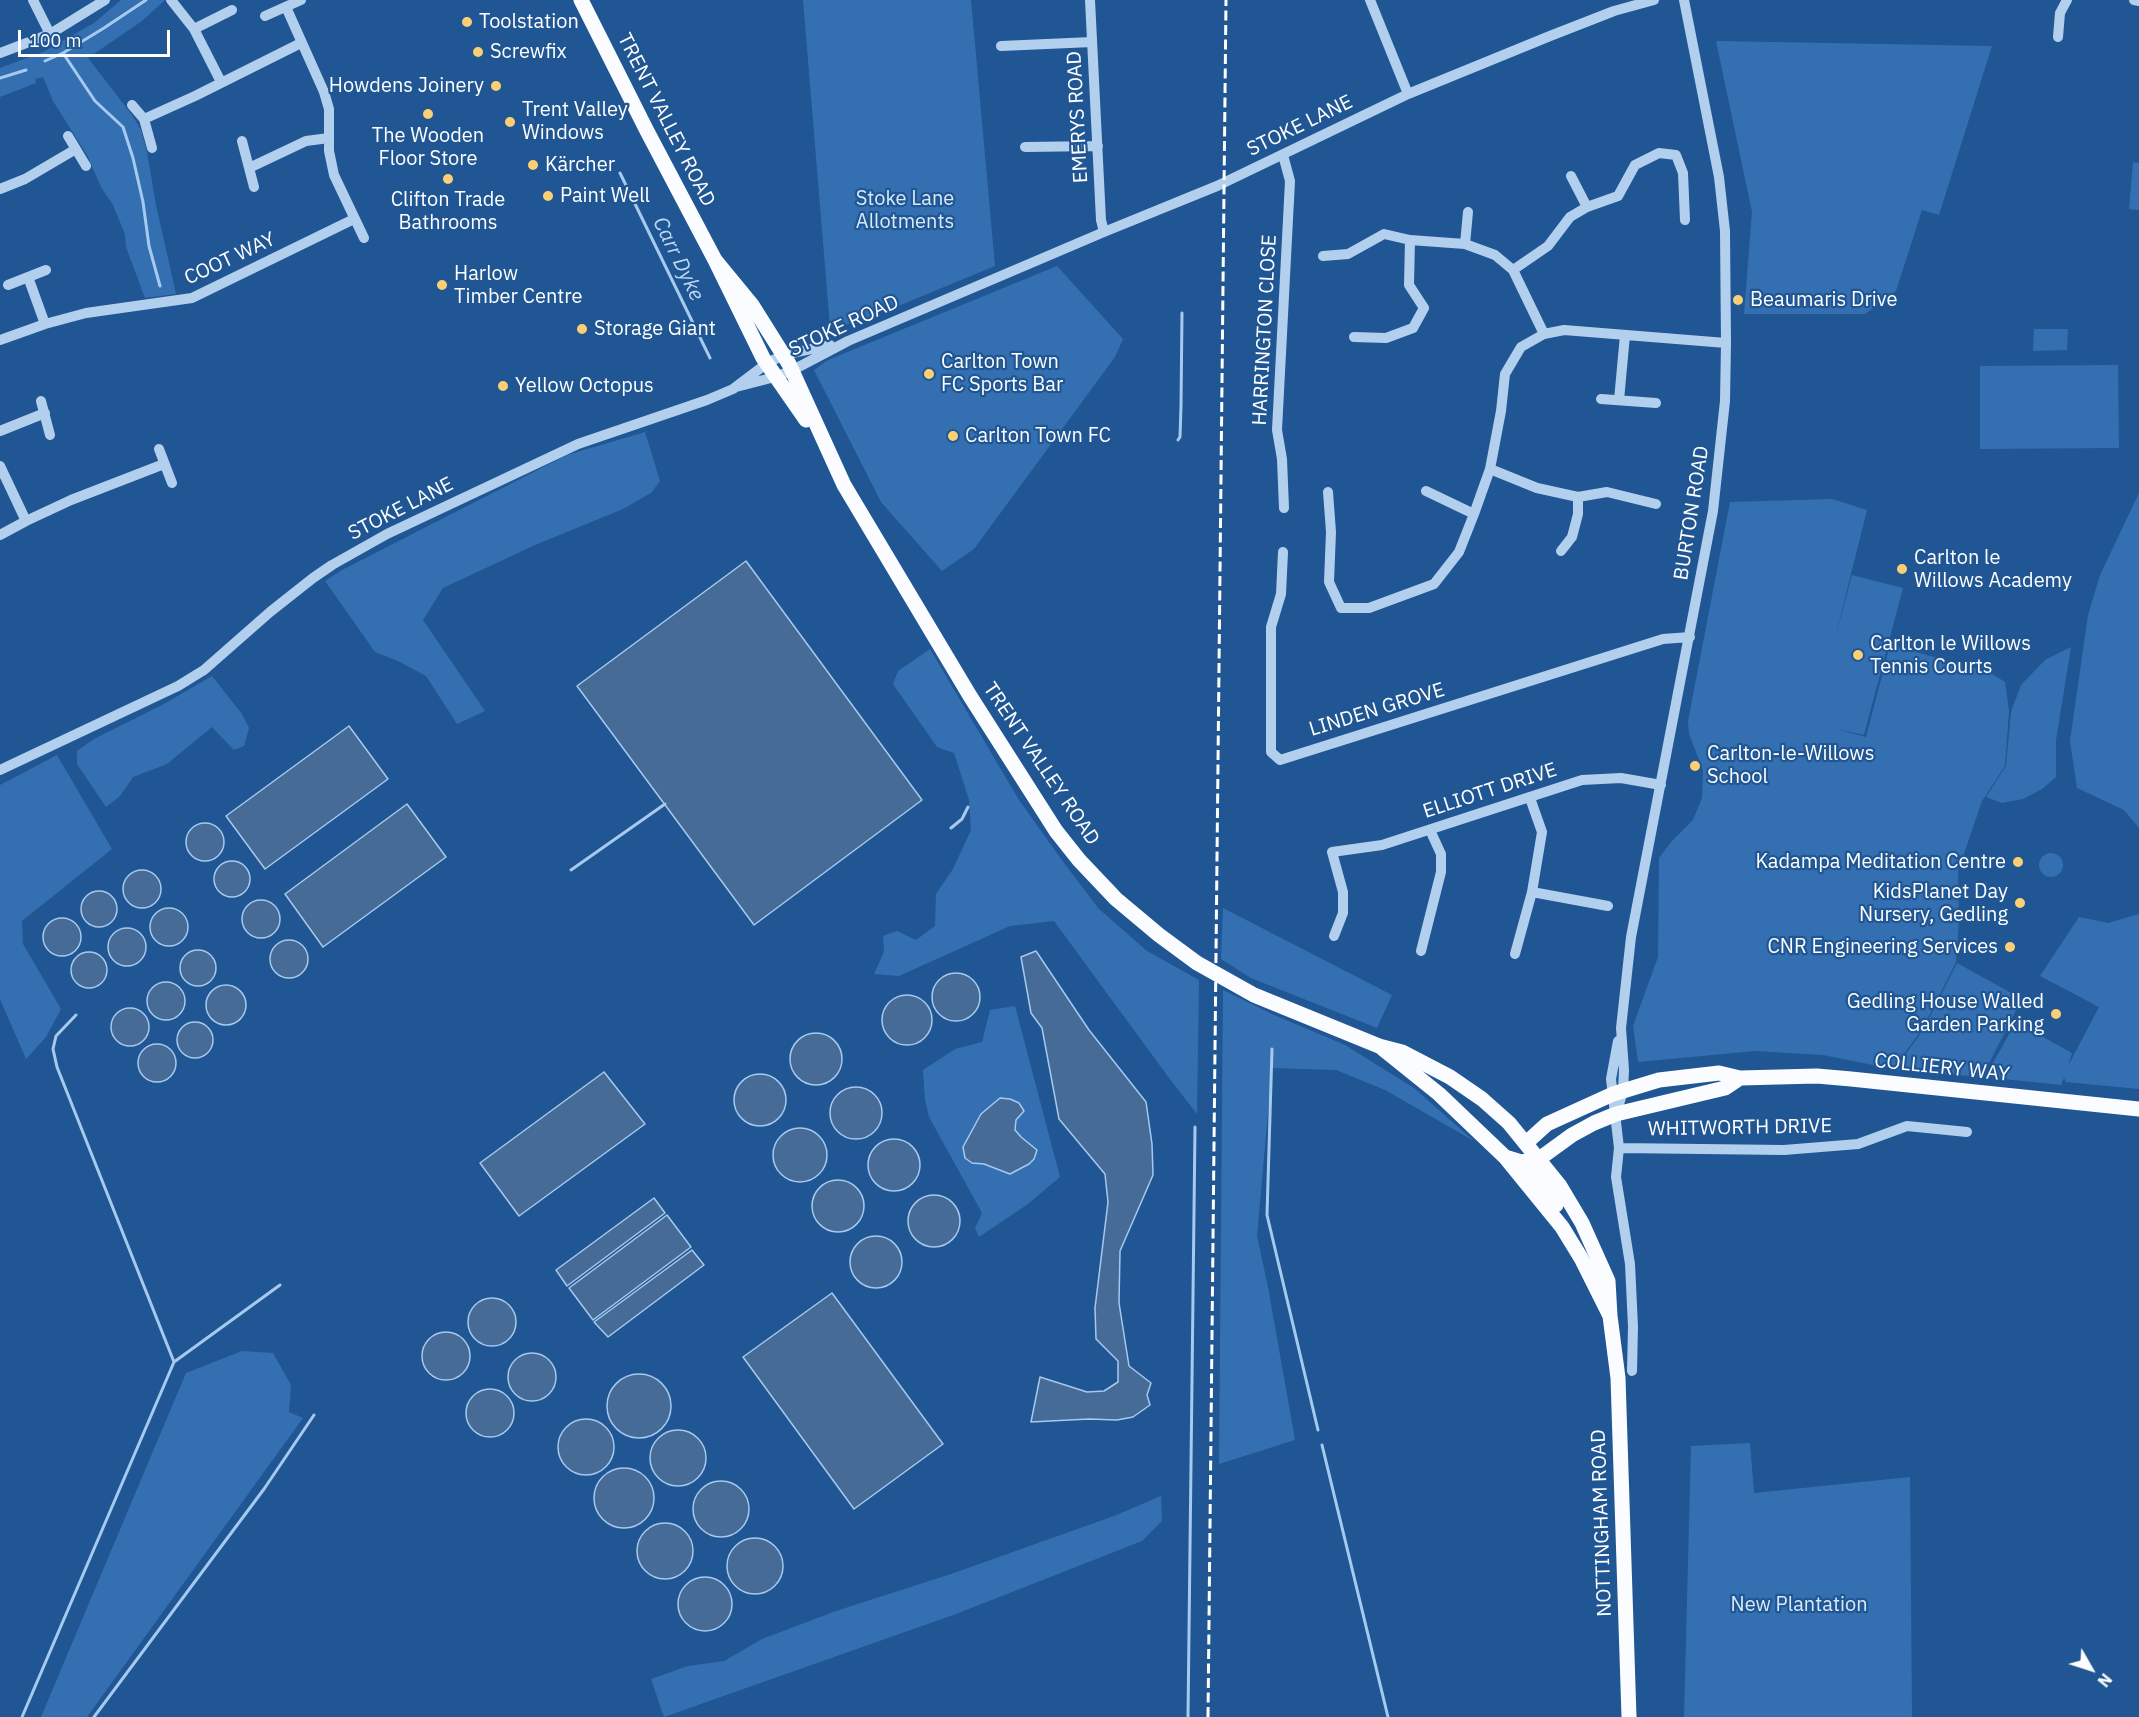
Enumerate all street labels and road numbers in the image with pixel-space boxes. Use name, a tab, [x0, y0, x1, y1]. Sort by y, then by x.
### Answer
street label: TRENT VALLEY ROAD	[612, 29, 720, 211]
street label: EMERYS ROAD	[1063, 50, 1093, 184]
street label: STOKE LANE	[1243, 90, 1357, 162]
street label: COOT WAY	[181, 228, 279, 290]
street label: HARRINGTON CLOSE	[1248, 234, 1282, 426]
street label: STOKE ROAD	[785, 290, 903, 362]
street label: BURTON ROAD	[1670, 444, 1714, 582]
street label: STOKE LANE	[344, 472, 458, 546]
street label: TRENT VALLEY ROAD	[978, 678, 1104, 850]
street label: LINDEN GROVE	[1306, 678, 1448, 742]
street label: ELLIOTT DRIVE	[1420, 758, 1560, 824]
street label: COLLIERY WAY	[1873, 1049, 2011, 1087]
street label: WHITWORTH DRIVE	[1648, 1114, 1832, 1142]
street label: NOTTINGHAM ROAD	[1587, 1429, 1617, 1617]

